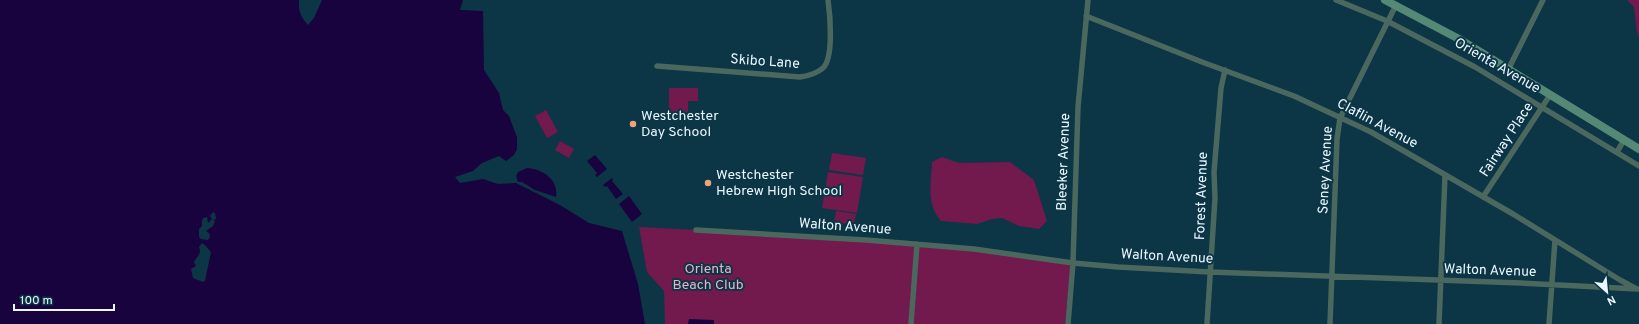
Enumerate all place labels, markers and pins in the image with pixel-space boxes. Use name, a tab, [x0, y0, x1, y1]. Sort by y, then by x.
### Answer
place label: Westchester Day School	[641, 108, 719, 141]
marker: Westchester Day School	[628, 119, 638, 129]
place label: Westchester Hebrew High School	[716, 167, 842, 200]
marker: Westchester Hebrew High School	[703, 178, 713, 188]

